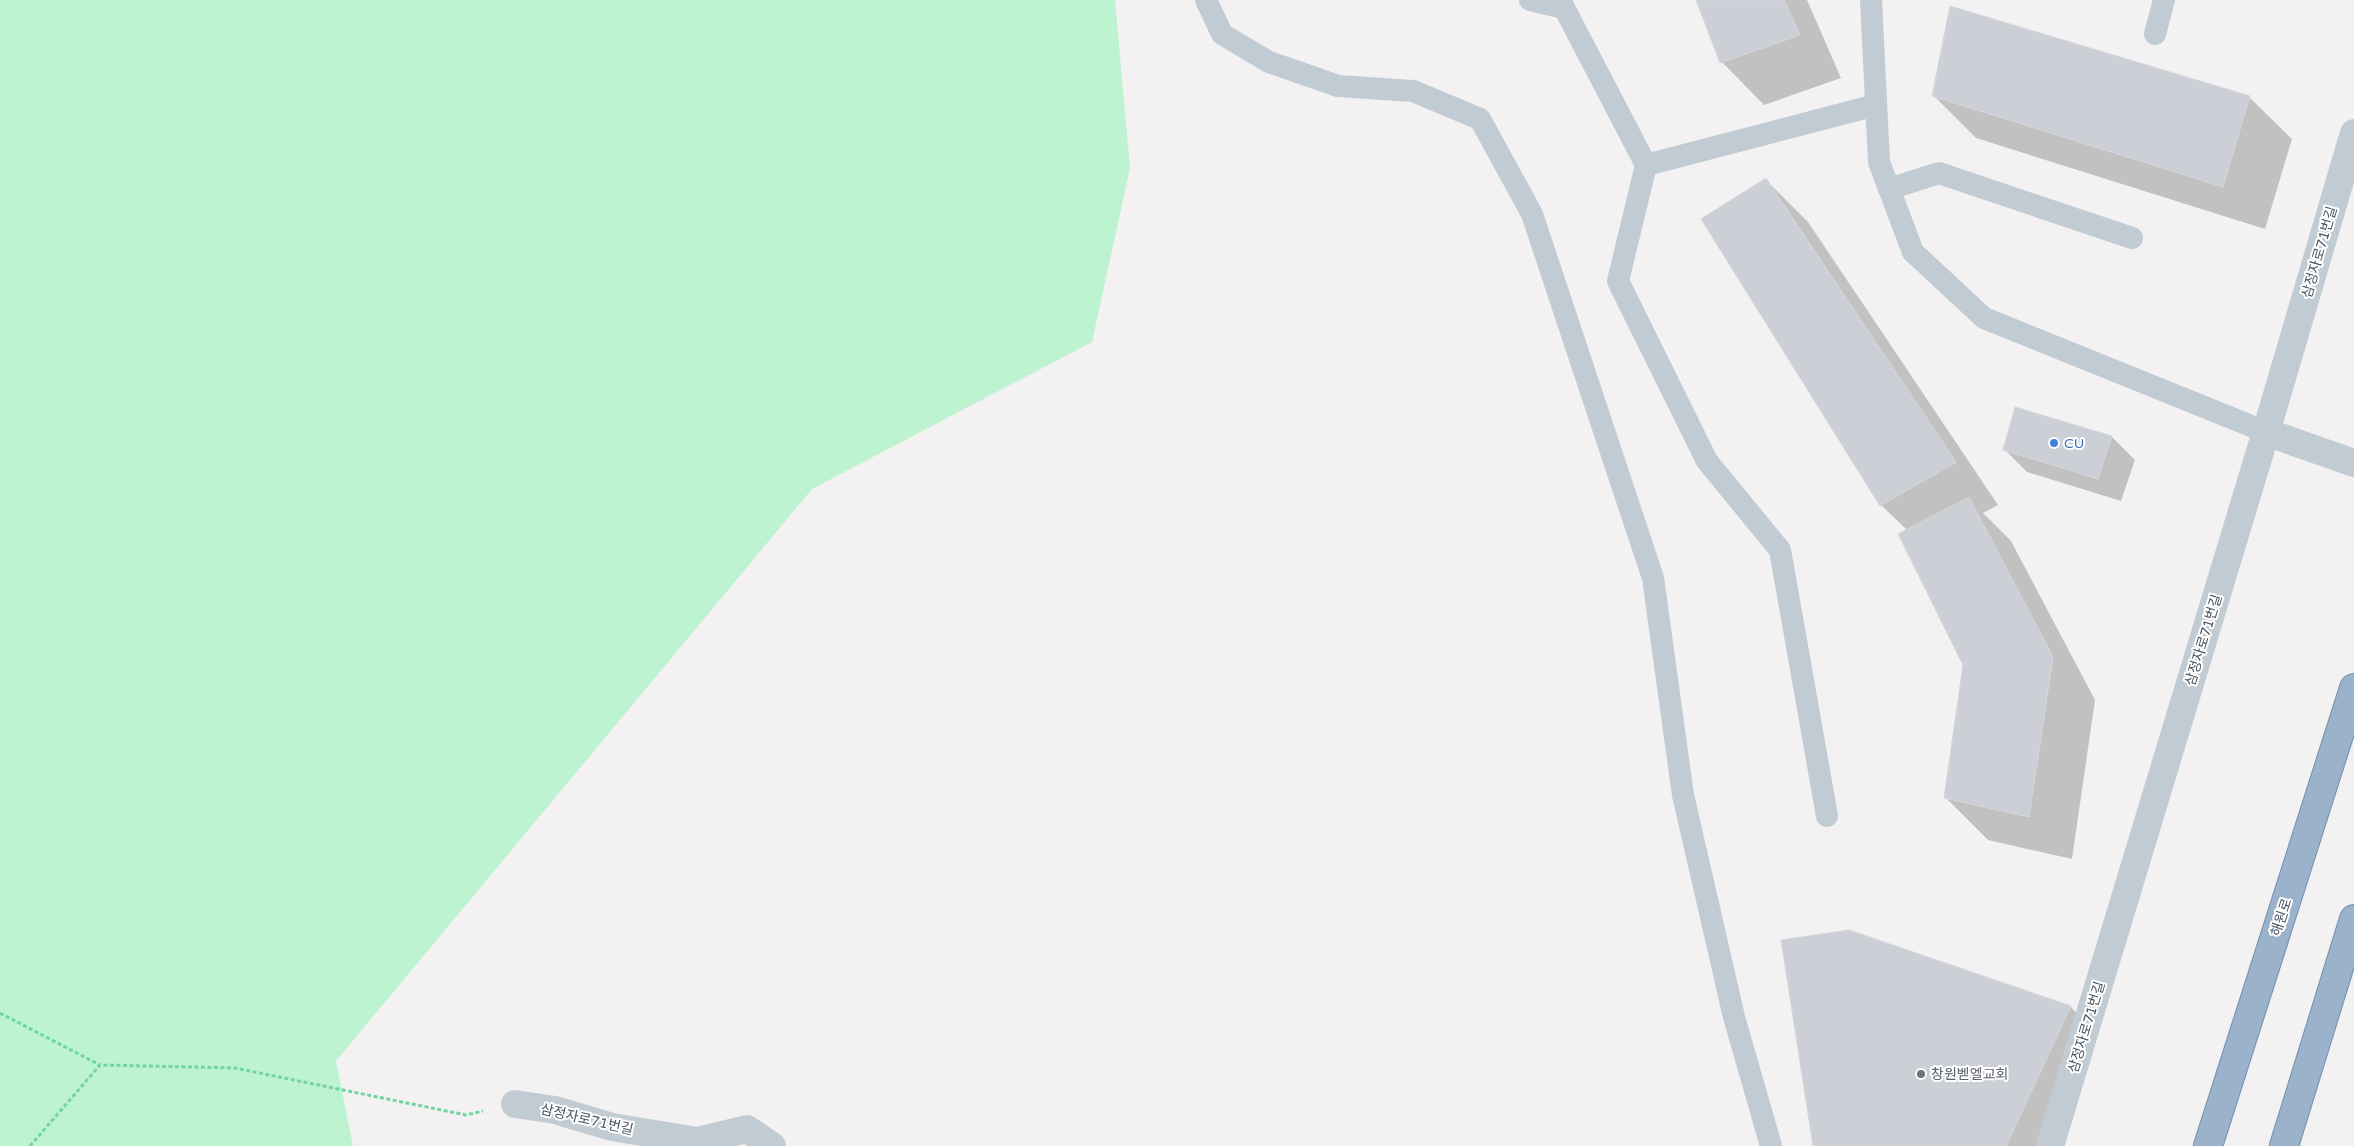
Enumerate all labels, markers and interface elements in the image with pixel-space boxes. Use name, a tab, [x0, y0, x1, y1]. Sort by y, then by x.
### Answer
street label: 삼정자로71번길	[2298, 204, 2341, 300]
place label: CU	[2064, 435, 2084, 452]
marker: CU	[2048, 437, 2060, 449]
street label: 삼정자로71번길	[2181, 592, 2225, 688]
street label: 해원로	[2267, 896, 2296, 938]
street label: 삼정자로71번길	[2064, 979, 2108, 1075]
place label: 창원벧엘교회	[1931, 1066, 2008, 1083]
marker: 창원벧엘교회	[1915, 1068, 1927, 1080]
street label: 삼정자로71번길	[539, 1101, 635, 1138]

